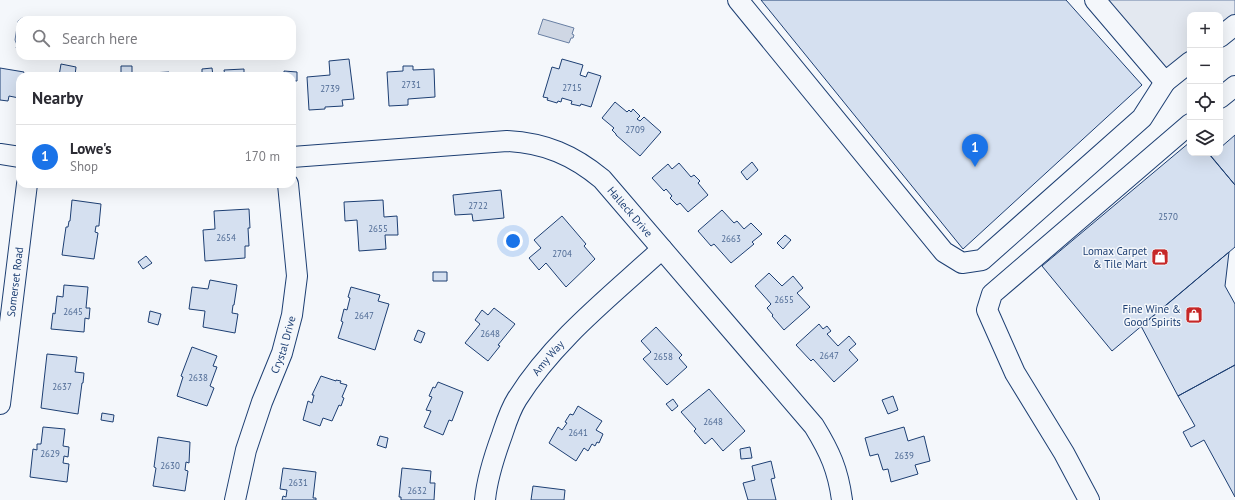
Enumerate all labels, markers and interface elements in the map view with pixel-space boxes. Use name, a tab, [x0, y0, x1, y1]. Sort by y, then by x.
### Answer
map controls	[1187, 12, 1223, 156]
button: +	[1187, 12, 1223, 48]
search box	[16, 16, 296, 60]
icon: search	[30, 27, 52, 49]
text: Search here	[62, 29, 138, 48]
button: −	[1187, 48, 1223, 84]
house number: 2731	[401, 79, 421, 90]
house number: 2715	[562, 82, 582, 93]
house number: 2739	[320, 83, 340, 94]
button: locate	[1187, 84, 1223, 120]
text: Nearby	[32, 87, 83, 109]
button: layers	[1187, 120, 1223, 156]
house number: 2709	[625, 124, 645, 135]
pin: 1	[962, 134, 988, 167]
text: Lowe's	[70, 139, 112, 158]
text: 1	[41, 148, 49, 165]
text: 170 m	[245, 148, 280, 165]
text: Shop	[70, 158, 98, 175]
street label: Halleck Drive	[604, 184, 656, 240]
house number: 2722	[468, 200, 488, 211]
house number: 2570	[1158, 211, 1178, 222]
house number: 2655	[368, 223, 388, 234]
your location	[503, 231, 523, 251]
house number: 2654	[216, 232, 236, 243]
house number: 2663	[721, 233, 741, 244]
place label: Lomax Carpet & Tile Mart	[1083, 244, 1147, 271]
street label: Somerset Road	[4, 246, 26, 318]
shop icon: Lomax Carpet & Tile Mart	[1150, 247, 1170, 267]
house number: 2704	[552, 248, 572, 259]
house number: 2655	[774, 294, 794, 305]
place label: Fine Wine & Good Spirits	[1122, 302, 1181, 329]
shop icon: Fine Wine & Good Spirits	[1184, 305, 1204, 325]
house number: 2645	[63, 306, 83, 317]
house number: 2647	[354, 310, 374, 321]
street label: Crystal Drive	[267, 314, 299, 376]
house number: 2648	[480, 328, 500, 339]
street label: Amy Way	[529, 337, 568, 378]
house number: 2647	[819, 350, 839, 361]
house number: 2658	[653, 351, 673, 362]
house number: 2638	[188, 372, 208, 383]
house number: 2637	[52, 381, 72, 392]
house number: 2648	[703, 416, 723, 427]
house number: 2641	[568, 427, 588, 438]
house number: 2629	[40, 448, 60, 459]
house number: 2639	[894, 450, 914, 461]
house number: 2630	[160, 460, 180, 471]
house number: 2631	[288, 477, 308, 488]
house number: 2632	[407, 485, 427, 496]

